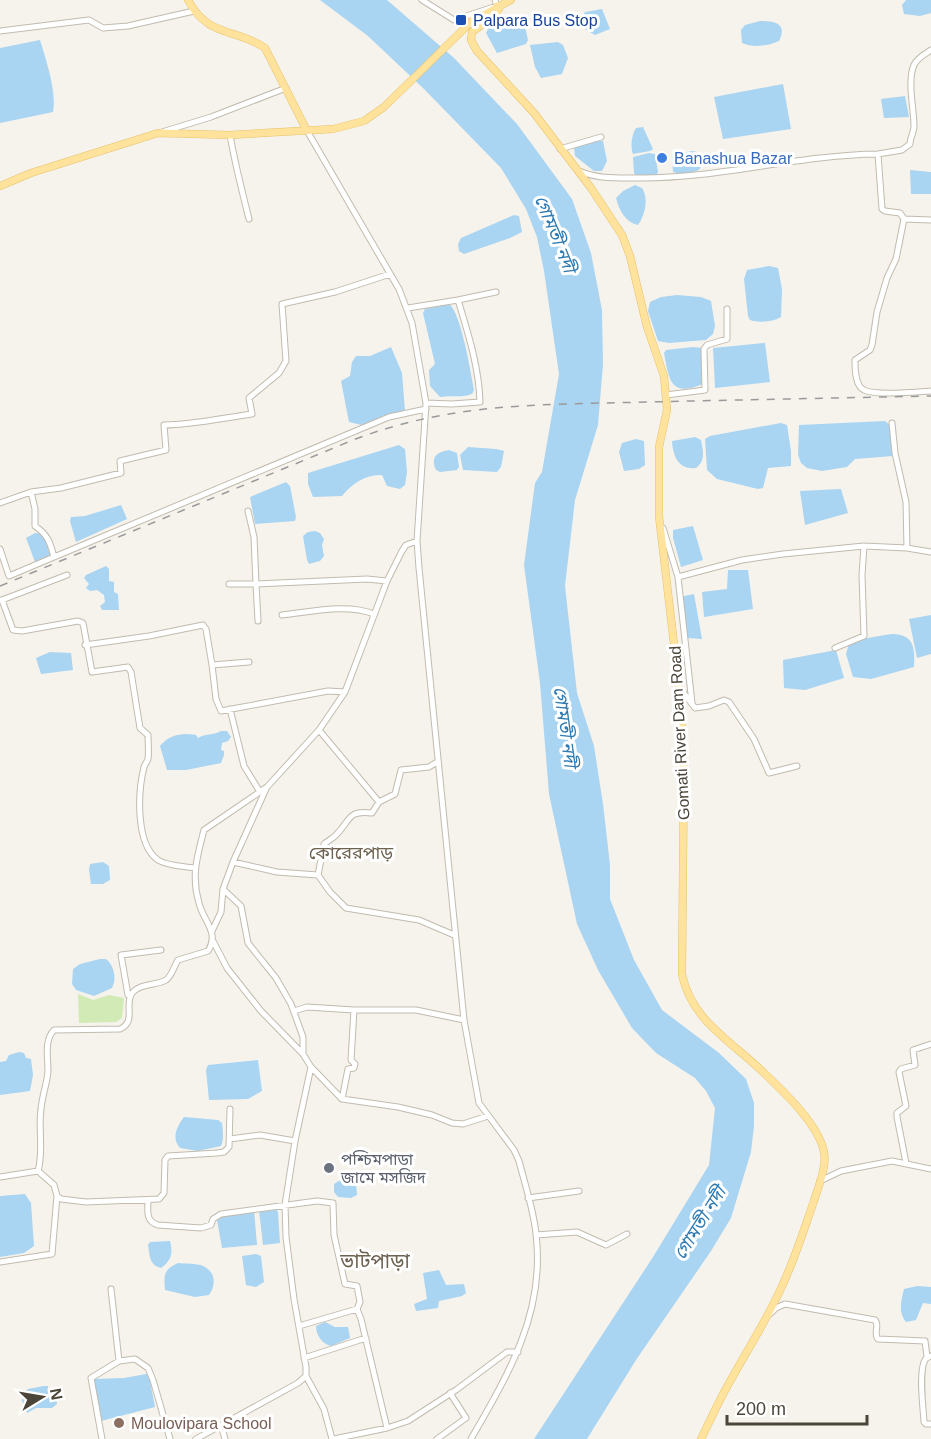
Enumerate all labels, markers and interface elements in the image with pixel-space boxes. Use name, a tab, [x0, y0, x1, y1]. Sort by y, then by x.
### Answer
place label: Palpara Bus Stop	[473, 12, 598, 29]
marker: Palpara Bus Stop	[454, 13, 468, 27]
place label: Banashua Bazar	[674, 150, 793, 167]
marker: Banashua Bazar	[655, 151, 669, 165]
water label: গোমতী নদী	[530, 192, 582, 278]
street label: Gomati River Dam Road	[666, 646, 693, 820]
water label: গোমতী নদী	[549, 685, 582, 772]
district label: কোরেরপাড়	[309, 843, 393, 863]
place label: পশ্চিমপাড়া জামে মসজিদ	[340, 1150, 427, 1186]
marker: পশ্চিমপাড়া জামে মসজিদ	[322, 1161, 336, 1175]
water label: গোমতী নদী	[669, 1180, 732, 1263]
district label: ভাটপাড়া	[339, 1249, 410, 1272]
north arrow	[12, 1367, 72, 1427]
text: N	[47, 1387, 66, 1402]
scale bar	[727, 1388, 866, 1426]
text: 200 m	[736, 1399, 786, 1419]
place label: Moulovipara School	[131, 1415, 272, 1432]
marker: Moulovipara School	[112, 1416, 126, 1430]

